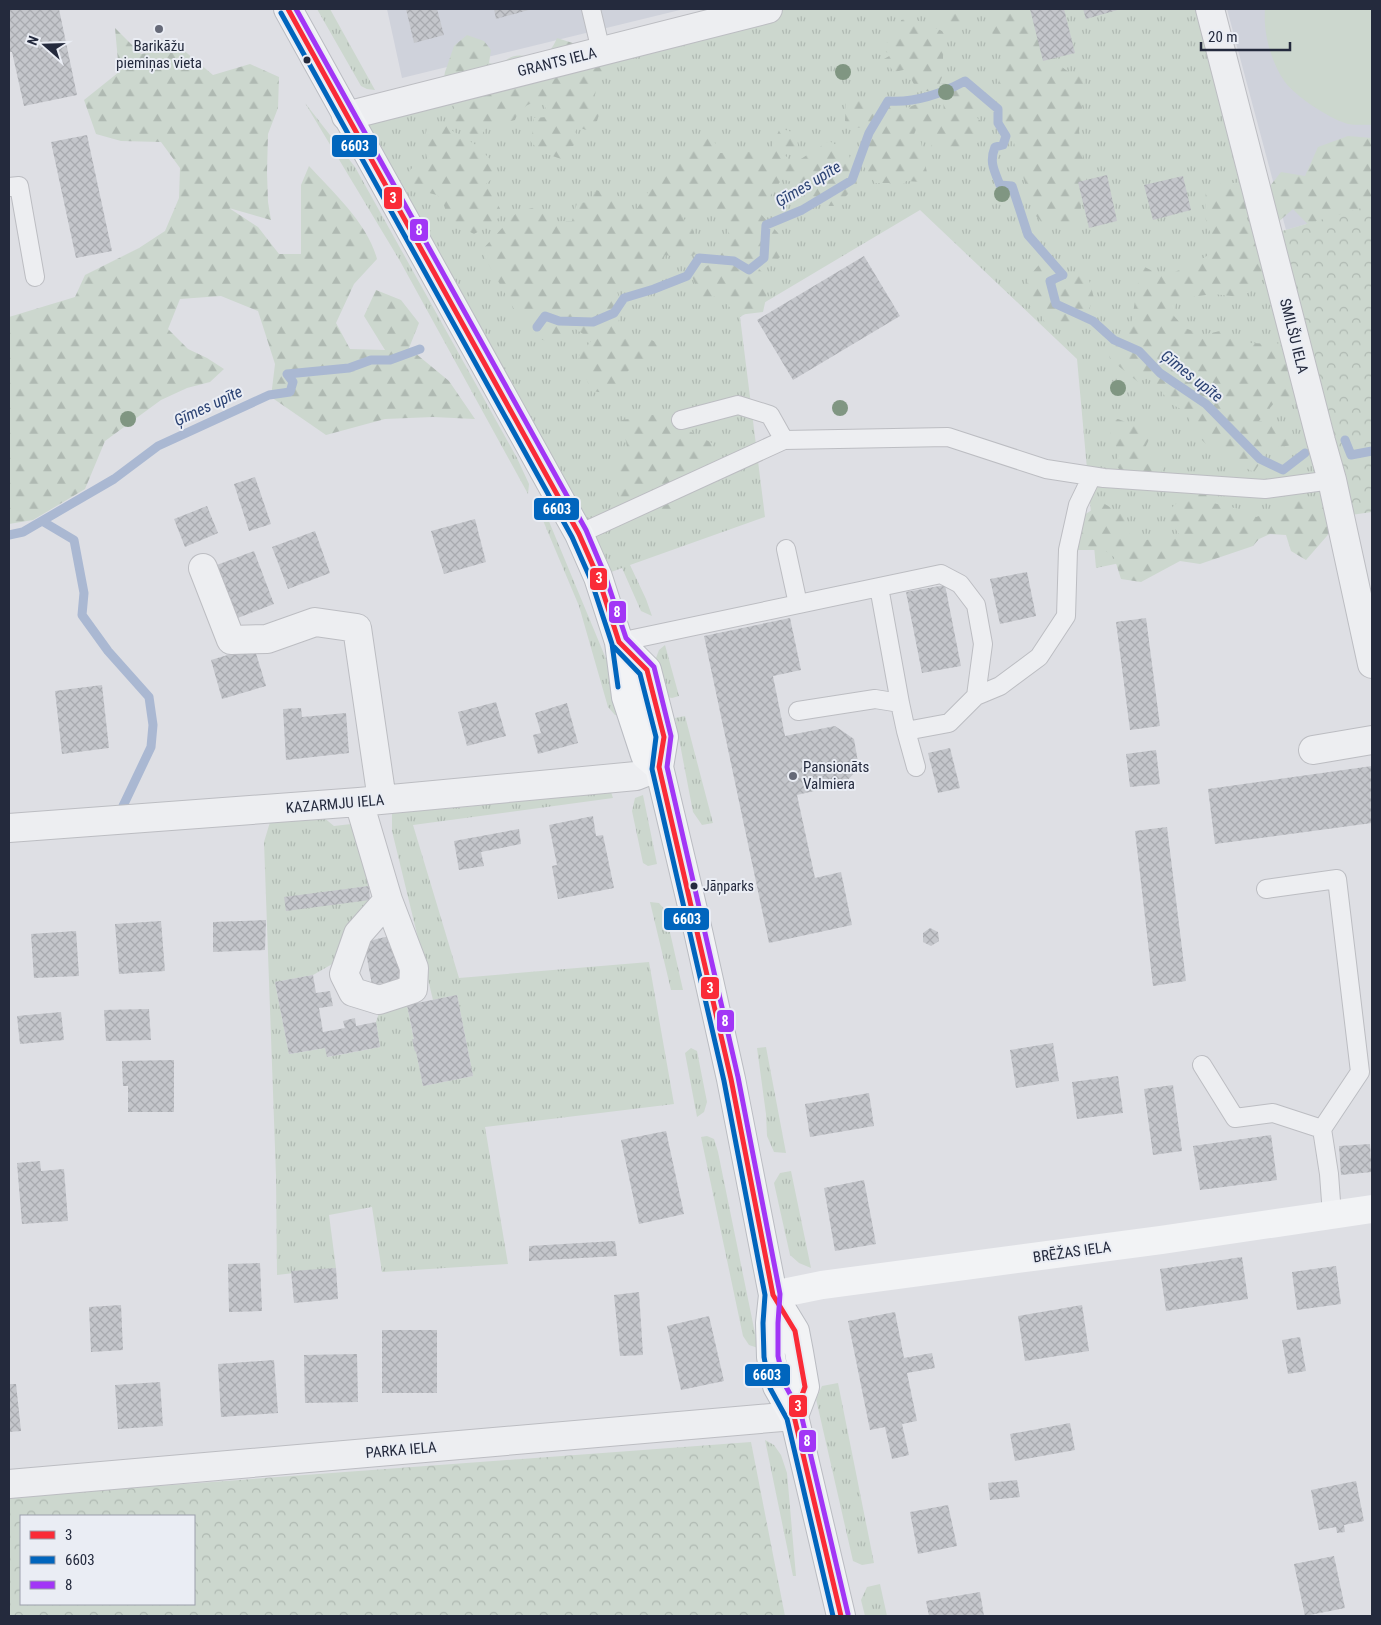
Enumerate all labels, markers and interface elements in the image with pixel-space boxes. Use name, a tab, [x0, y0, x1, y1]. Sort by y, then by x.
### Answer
north arrow	[20, 20, 70, 70]
scale bar	[1201, 20, 1290, 52]
marker: Barikāžu piemiņas vieta	[153, 23, 165, 35]
text: 20 m	[1208, 28, 1238, 46]
text: N	[24, 34, 42, 47]
place label: Barikāžu piemiņas vieta	[116, 37, 202, 72]
street label: GRANTS IELA	[516, 43, 599, 80]
unlabelled marker	[302, 55, 312, 65]
line badge: 6603	[331, 134, 378, 158]
text: 6603	[341, 138, 369, 154]
water label: Ģīmes upīte	[772, 157, 845, 212]
line badge: 3	[383, 186, 403, 210]
text: 3	[389, 190, 397, 206]
line badge: 8	[409, 218, 429, 242]
text: 8	[415, 222, 423, 238]
street label: SMILŠU IELA	[1276, 297, 1312, 376]
water label: Ģīmes upīte	[1157, 346, 1227, 407]
water label: Ģīmes upīte	[171, 382, 246, 431]
line badge: 6603	[533, 497, 580, 521]
text: 6603	[543, 501, 571, 517]
line badge: 3	[589, 567, 608, 591]
text: 3	[595, 570, 603, 586]
line badge: 8	[608, 600, 627, 624]
text: 8	[613, 604, 621, 620]
place label: Pansionāts Valmiera	[803, 758, 869, 793]
marker: Pansionāts Valmiera	[787, 770, 799, 782]
street label: KAZARMJU IELA	[285, 791, 385, 817]
place label: Jāņparks	[703, 878, 754, 895]
marker: Jāņparks	[689, 881, 699, 891]
line badge: 6603	[663, 907, 710, 931]
text: 6603	[673, 911, 701, 927]
line badge: 3	[700, 976, 720, 1000]
text: 3	[706, 980, 714, 996]
line badge: 8	[716, 1009, 735, 1033]
text: 8	[721, 1013, 729, 1029]
street label: BRĒŽAS IELA	[1032, 1238, 1112, 1266]
line badge: 6603	[744, 1363, 791, 1387]
text: 6603	[753, 1367, 781, 1383]
line badge: 3	[788, 1394, 808, 1418]
text: 3	[794, 1398, 802, 1414]
line badge: 8	[798, 1429, 817, 1453]
text: 8	[803, 1433, 811, 1449]
street label: PARKA IELA	[365, 1438, 438, 1462]
legend	[20, 1515, 195, 1605]
text: 3	[65, 1526, 72, 1544]
text: 6603	[65, 1551, 95, 1569]
text: 8	[65, 1576, 72, 1594]

